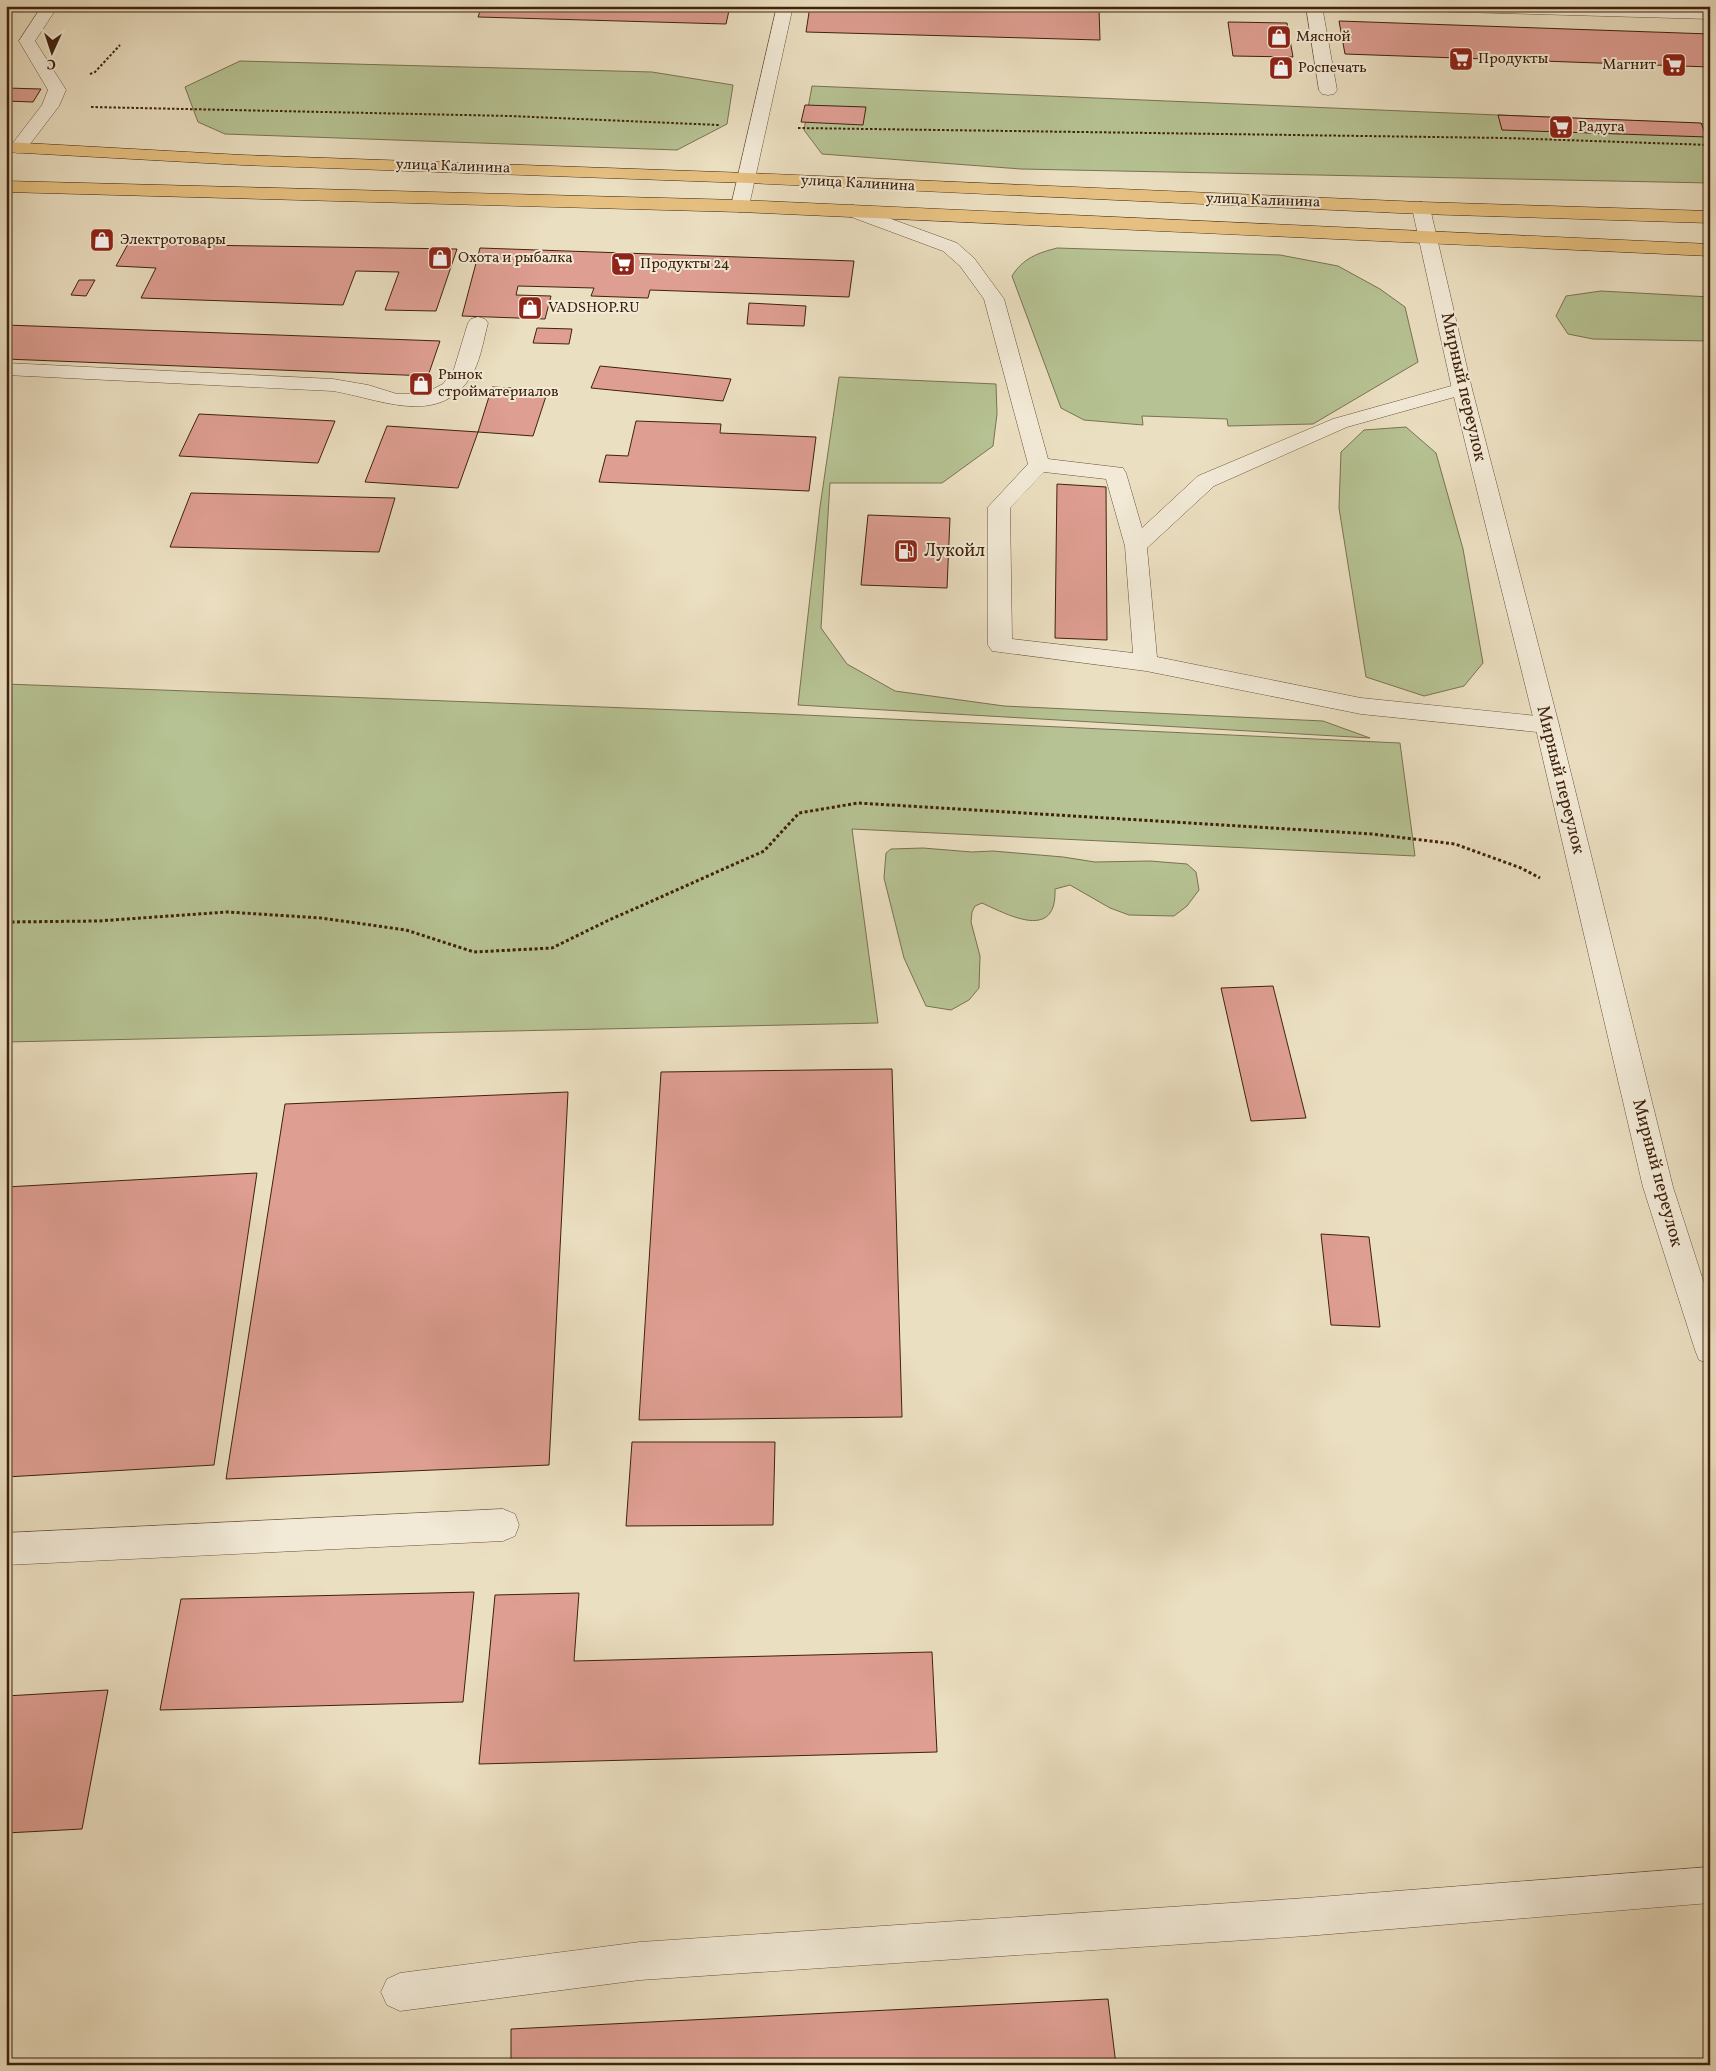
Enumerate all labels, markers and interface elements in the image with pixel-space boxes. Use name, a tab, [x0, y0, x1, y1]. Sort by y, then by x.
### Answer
shop icon: Мясной	[1266, 24, 1292, 50]
place label: Мясной	[1296, 27, 1351, 48]
north arrow	[28, 28, 78, 78]
supermarket icon: Продукты	[1448, 46, 1474, 72]
place label: Продукты	[1478, 49, 1549, 70]
supermarket icon: Магнит	[1661, 52, 1687, 78]
text: С	[46, 54, 56, 73]
shop icon: Роспечать	[1268, 55, 1294, 81]
place label: Магнит	[1602, 55, 1656, 76]
place label: Роспечать	[1298, 58, 1367, 79]
supermarket icon: Радуга	[1548, 114, 1574, 140]
place label: Радуга	[1578, 117, 1625, 138]
street label: улица Калинина	[395, 155, 511, 179]
street label: улица Калинина	[800, 171, 916, 197]
street label: улица Калинина	[1205, 189, 1321, 213]
shop icon: Электротовары	[89, 227, 115, 253]
place label: Электротовары	[120, 230, 226, 251]
shop icon: Охота и рыбалка	[427, 245, 453, 271]
place label: Охота и рыбалка	[458, 248, 573, 269]
supermarket icon: Продукты 24	[610, 251, 636, 277]
place label: Продукты 24	[640, 254, 730, 275]
shop icon: VADSHOP.RU	[517, 295, 543, 321]
place label: VADSHOP.RU	[548, 298, 639, 319]
street label: Мирный переулок	[1434, 310, 1492, 464]
place label: Рынок стройматериалов	[438, 365, 559, 403]
shop icon: Рынок стройматериалов	[408, 371, 434, 397]
fuel station icon: Лукойл	[893, 538, 919, 564]
place label: Лукойл	[924, 539, 985, 564]
street label: Мирный переулок	[1529, 703, 1591, 857]
street label: Мирный переулок	[1625, 1096, 1689, 1250]

